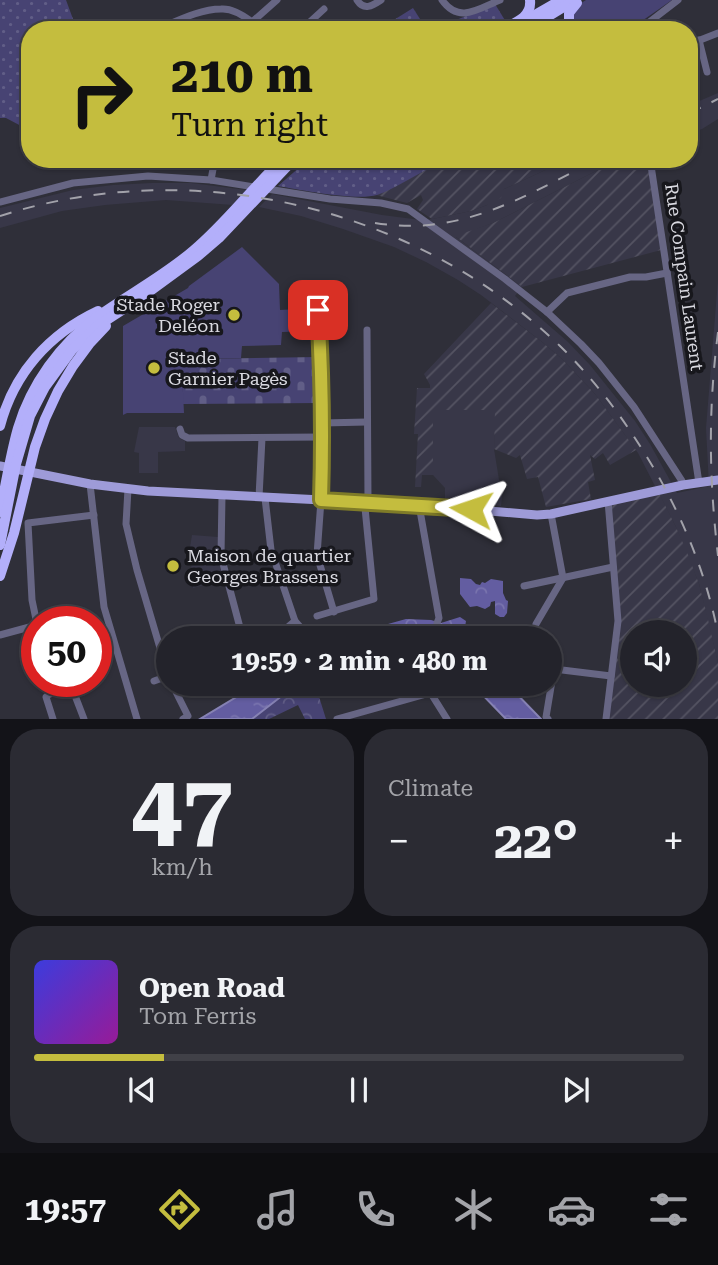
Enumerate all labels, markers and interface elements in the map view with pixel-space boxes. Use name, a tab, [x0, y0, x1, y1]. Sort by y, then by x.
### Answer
text: 210 m	[171, 47, 313, 104]
icon: right	[56, 49, 147, 140]
text: Turn right	[171, 106, 328, 144]
street label: Rue Compain Laurent	[661, 182, 708, 372]
pin	[288, 280, 348, 340]
icon: arrive	[299, 291, 337, 329]
place label: Stade Roger Deléon	[116, 294, 220, 336]
marker: Stade Roger Deléon	[226, 307, 242, 323]
place label: Stade Garnier Pagès	[168, 347, 288, 389]
marker: Stade Garnier Pagès	[146, 360, 162, 376]
position arrow	[434, 472, 508, 546]
place label: Maison de quartier Georges Brassens	[187, 545, 351, 587]
marker: Maison de quartier Georges Brassens	[165, 558, 181, 574]
speed limit sign: 50	[21, 606, 112, 697]
map controls	[620, 620, 697, 697]
button: sound	[620, 620, 697, 697]
text: 19:59 · 2 min · 480 m	[231, 646, 487, 676]
text: 47	[131, 755, 233, 861]
text: Climate	[388, 775, 473, 802]
text: 22°	[494, 810, 578, 871]
text: −	[388, 819, 409, 863]
text: +	[663, 819, 684, 863]
text: km/h	[151, 854, 213, 881]
text: Open Road	[139, 973, 285, 1003]
text: Tom Ferris	[139, 1003, 256, 1030]
icon: previous	[123, 1071, 161, 1109]
icon: pause	[340, 1071, 378, 1109]
icon: next	[557, 1071, 595, 1109]
icon: directions	[155, 1185, 204, 1234]
icon: music	[253, 1185, 302, 1234]
icon: phone	[351, 1185, 400, 1234]
icon: climate	[449, 1185, 498, 1234]
icon: car	[547, 1185, 596, 1234]
icon: filters	[644, 1185, 693, 1234]
text: 19:57	[24, 1190, 106, 1228]

